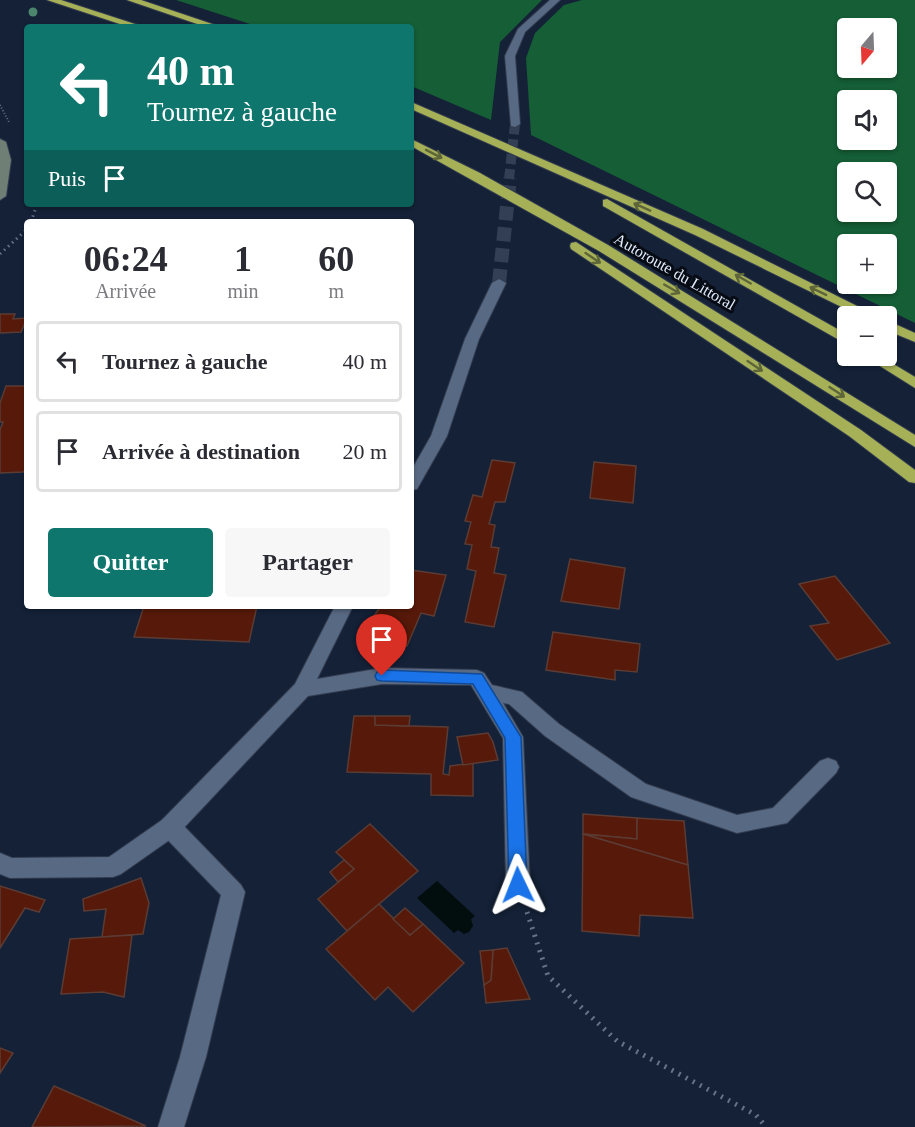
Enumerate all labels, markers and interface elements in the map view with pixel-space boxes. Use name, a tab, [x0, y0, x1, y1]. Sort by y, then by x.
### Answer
north arrow	[837, 18, 897, 78]
map controls	[837, 18, 897, 366]
icon: left	[48, 48, 126, 126]
text: 40 m	[147, 48, 235, 94]
button: sound	[837, 90, 897, 150]
text: Tournez à gauche	[147, 97, 337, 127]
one-way arrow	[425, 149, 443, 160]
icon: arrive	[98, 162, 131, 195]
button: search	[837, 162, 897, 222]
text: Puis	[48, 166, 86, 191]
one-way arrow	[633, 201, 651, 212]
street label: Autoroute du Littoral	[611, 230, 739, 313]
button: +	[837, 234, 897, 294]
text: 06:24	[84, 239, 168, 279]
text: 1	[234, 239, 252, 279]
text: 60	[318, 239, 354, 279]
one-way arrow	[584, 252, 600, 264]
one-way arrow	[735, 273, 752, 285]
text: Arrivée	[95, 280, 156, 302]
text: min	[227, 280, 259, 302]
text: m	[329, 280, 344, 302]
one-way arrow	[663, 283, 680, 295]
one-way arrow	[809, 284, 827, 296]
button: −	[837, 306, 897, 366]
icon: left	[51, 345, 84, 378]
text: Tournez à gauche	[102, 349, 267, 374]
text: 40 m	[342, 349, 387, 374]
one-way arrow	[746, 360, 762, 372]
one-way arrow	[829, 386, 846, 399]
icon: arrive	[51, 435, 84, 468]
text: Arrivée à destination	[102, 439, 300, 464]
text: 20 m	[342, 439, 387, 464]
button: Quitter	[48, 528, 213, 597]
button: Partager	[225, 528, 390, 597]
pin	[356, 614, 407, 676]
icon: arrive	[365, 623, 398, 656]
position arrow	[486, 853, 550, 917]

